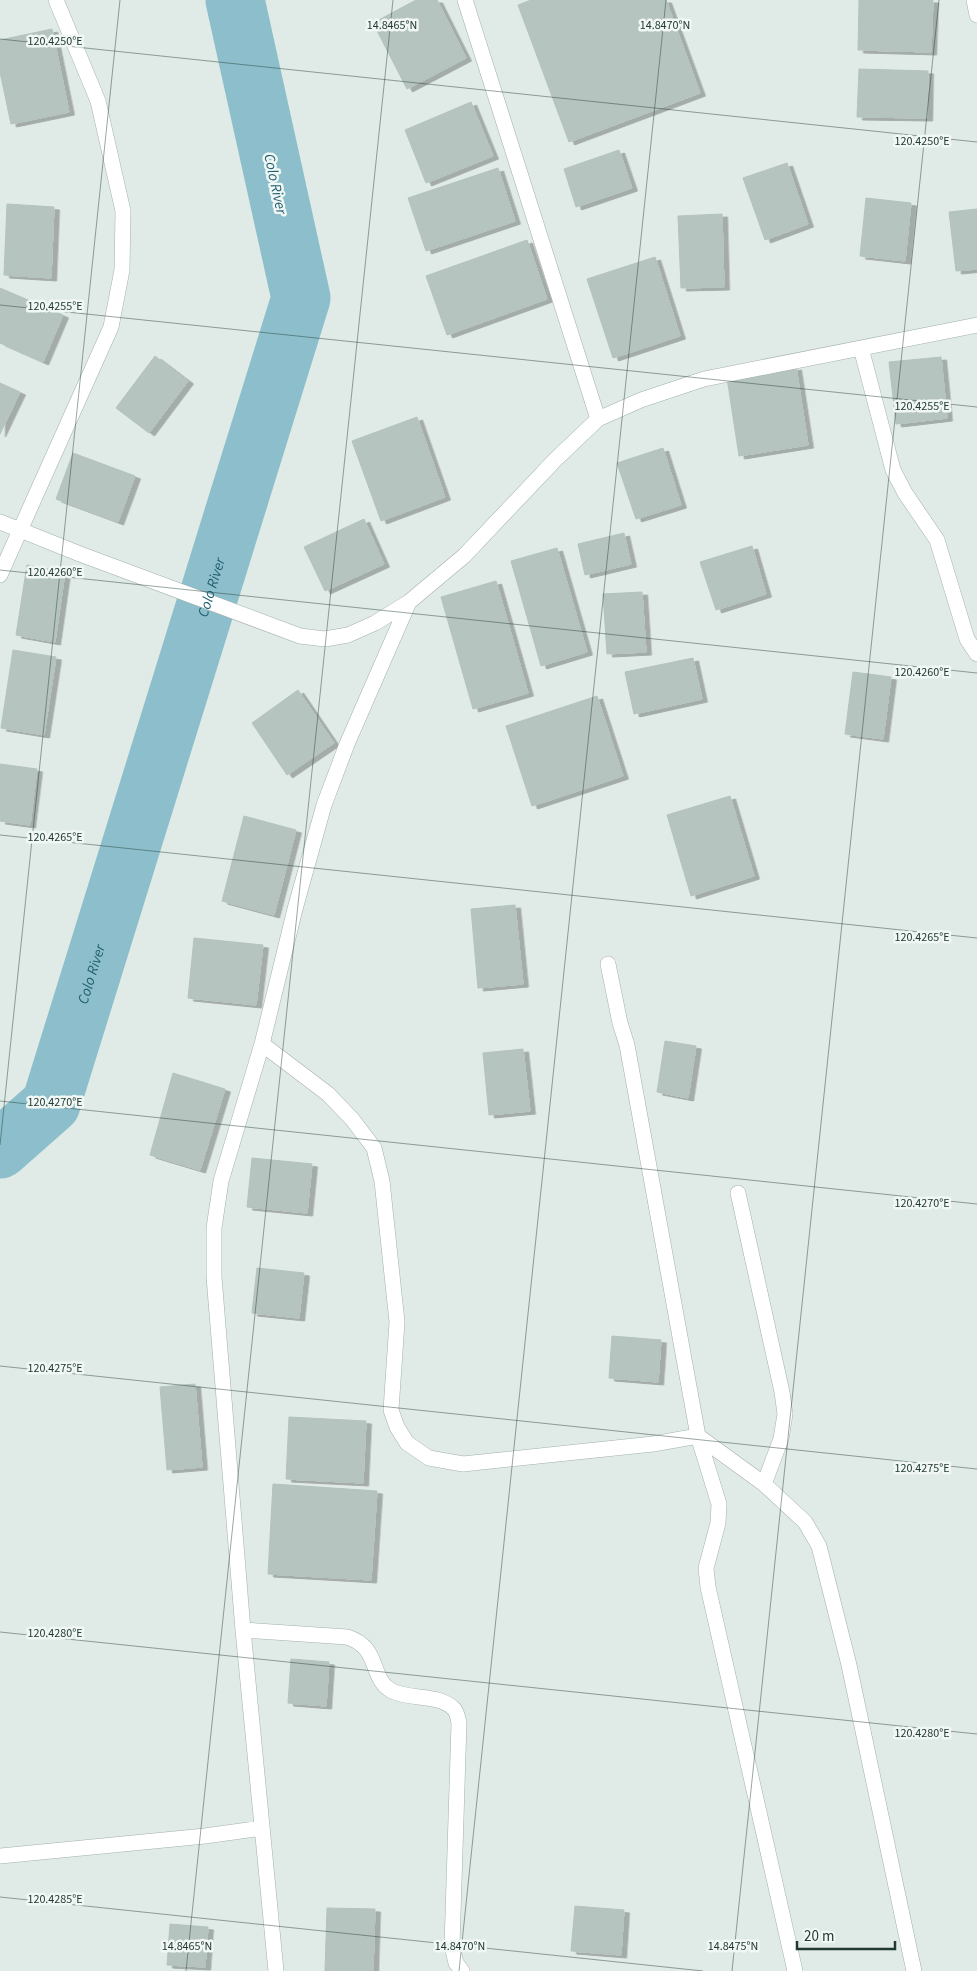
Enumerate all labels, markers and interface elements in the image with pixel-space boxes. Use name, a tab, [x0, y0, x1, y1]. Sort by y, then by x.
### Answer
text: 14.8465°N	[367, 17, 417, 34]
text: 14.8470°N	[640, 17, 690, 34]
text: 120.4250°E	[27, 33, 83, 50]
text: 120.4250°E	[894, 133, 950, 150]
water label: Colo River	[258, 152, 292, 217]
text: 120.4255°E	[27, 298, 83, 315]
text: 120.4255°E	[894, 398, 950, 415]
water label: Colo River	[192, 554, 231, 620]
text: 120.4260°E	[27, 564, 83, 581]
text: 120.4260°E	[894, 664, 950, 681]
text: 120.4265°E	[27, 829, 83, 846]
text: 120.4265°E	[894, 929, 950, 946]
water label: Colo River	[72, 941, 111, 1007]
text: 120.4270°E	[27, 1094, 83, 1111]
text: 120.4270°E	[894, 1195, 950, 1212]
text: 120.4275°E	[27, 1360, 83, 1377]
text: 120.4275°E	[894, 1460, 950, 1477]
text: 120.4280°E	[27, 1625, 83, 1642]
text: 120.4280°E	[894, 1725, 950, 1742]
text: 120.4285°E	[27, 1891, 83, 1908]
scale bar	[797, 1918, 894, 1950]
text: 20 m	[804, 1926, 834, 1947]
text: 14.8465°N	[162, 1938, 212, 1955]
text: 14.8470°N	[435, 1938, 485, 1955]
text: 14.8475°N	[708, 1938, 758, 1955]

